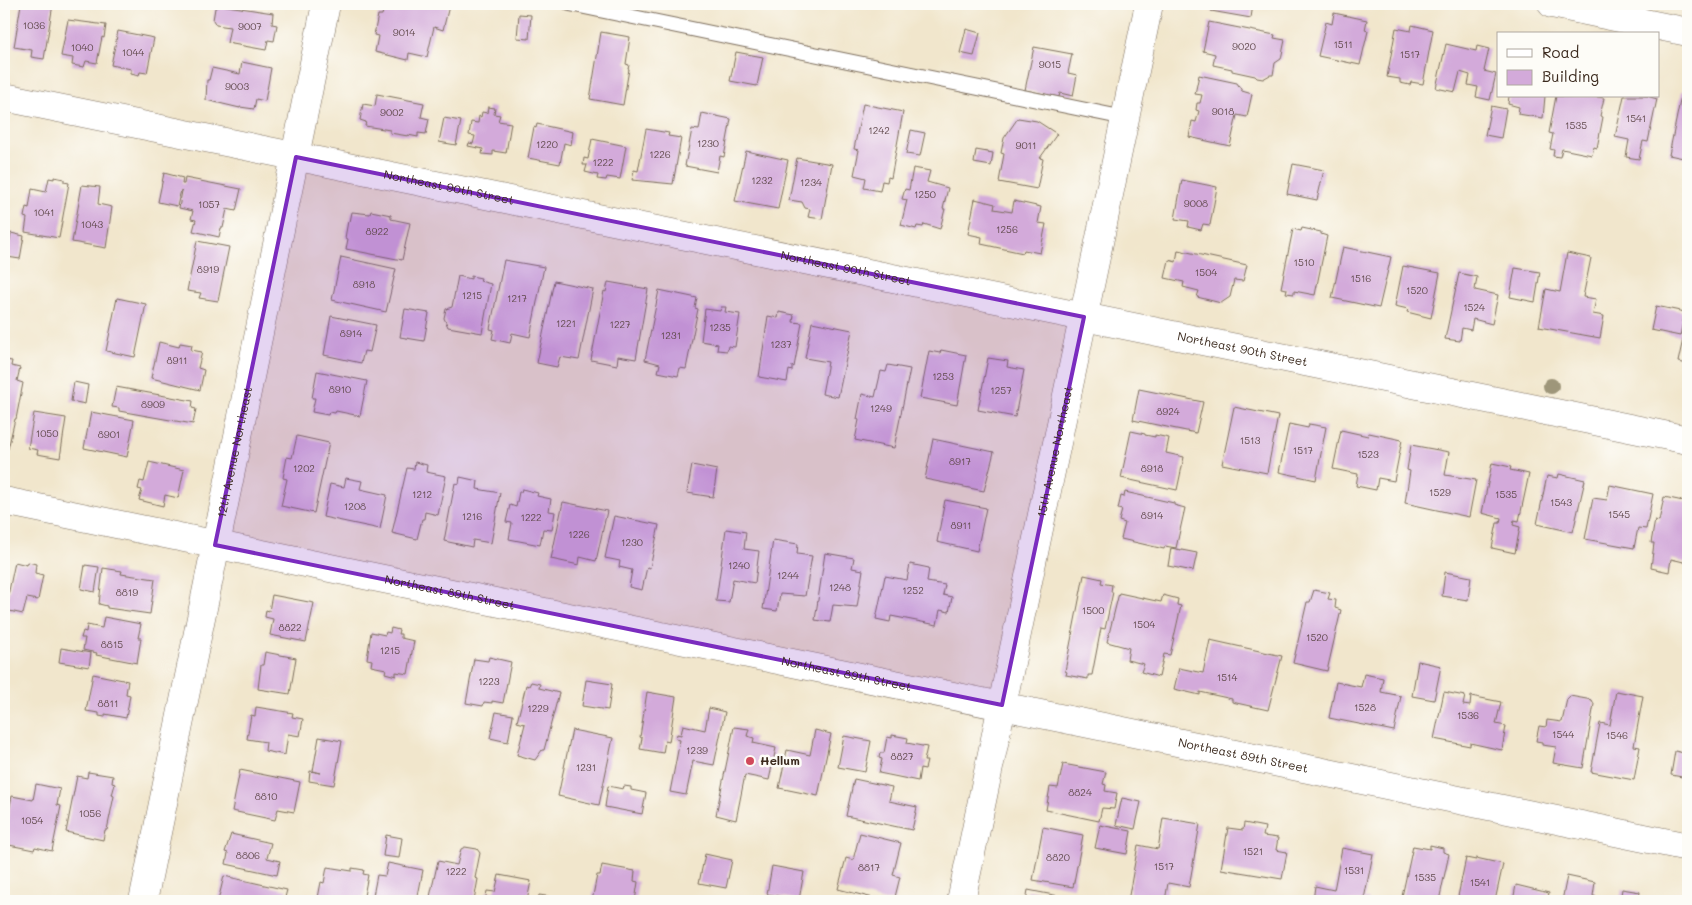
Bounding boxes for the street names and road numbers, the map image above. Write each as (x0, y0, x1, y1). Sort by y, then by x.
street label: Northeast 90th Street (382, 166, 516, 208)
street label: Northeast 90th Street (779, 246, 912, 289)
street label: Northeast 90th Street (1176, 327, 1309, 369)
street label: 15th Avenue Northeast (1033, 384, 1076, 519)
street label: 12th Avenue Northeast (213, 385, 255, 519)
street label: Northeast 89th Street (383, 570, 516, 613)
street label: Northeast 89th Street (780, 652, 913, 694)
street label: Northeast 89th Street (1177, 733, 1310, 776)

